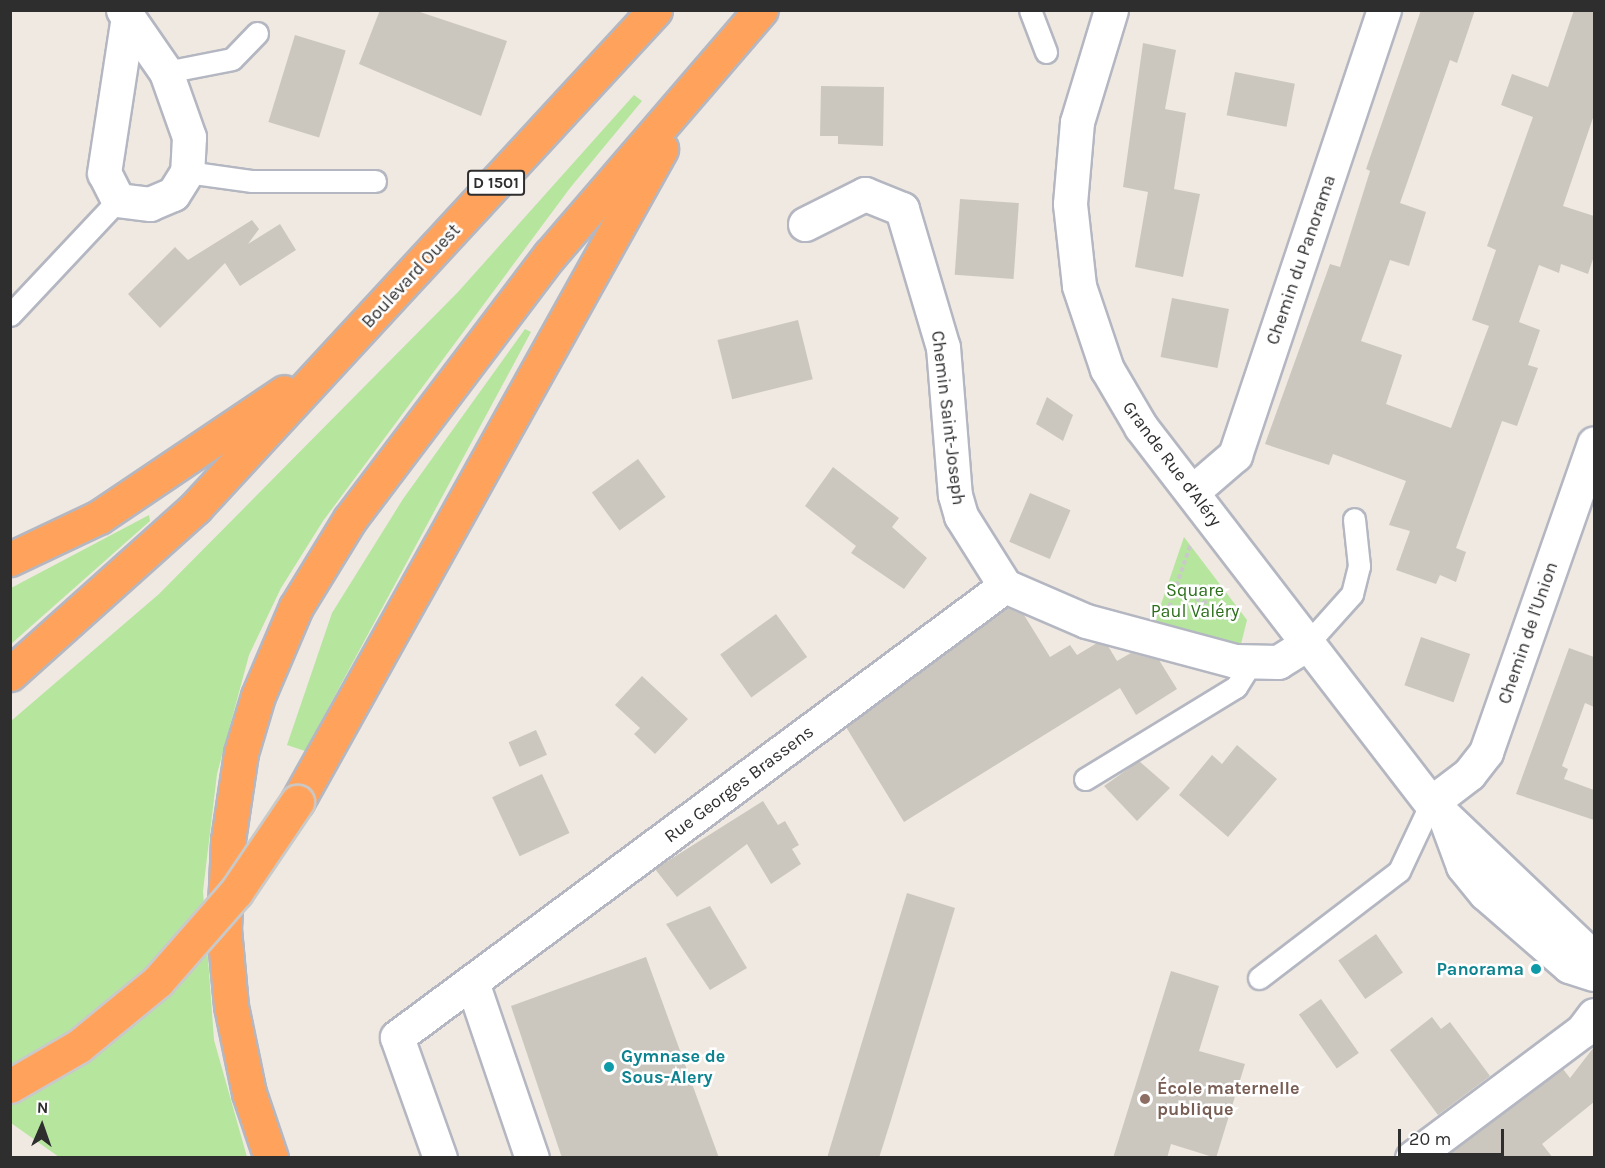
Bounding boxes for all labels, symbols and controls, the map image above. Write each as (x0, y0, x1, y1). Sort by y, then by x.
road number: D 1501 (466, 170, 526, 196)
street label: Chemin du Panorama (1262, 172, 1340, 348)
street label: Boulevard Ouest (357, 219, 465, 333)
street label: Chemin Saint-Joseph (927, 329, 969, 507)
street label: Grande Rue d'Aléry (1118, 397, 1226, 531)
street label: Chemin de l'Union (1494, 559, 1562, 707)
park label: Square Paul Valéry (1151, 580, 1239, 622)
street label: Rue Georges Brassens (660, 721, 818, 847)
place label: Panorama (1436, 958, 1524, 980)
marker: Panorama (1529, 962, 1543, 976)
place label: Gymnase de Sous-Alery (621, 1046, 725, 1088)
marker: Gymnase de Sous-Alery (602, 1060, 616, 1074)
place label: École maternelle publique (1157, 1078, 1299, 1120)
marker: École maternelle publique (1138, 1092, 1152, 1106)
north arrow (12, 1096, 72, 1156)
text: N (37, 1098, 49, 1117)
scale bar (1401, 1117, 1508, 1155)
text: 20 m (1409, 1128, 1451, 1150)

